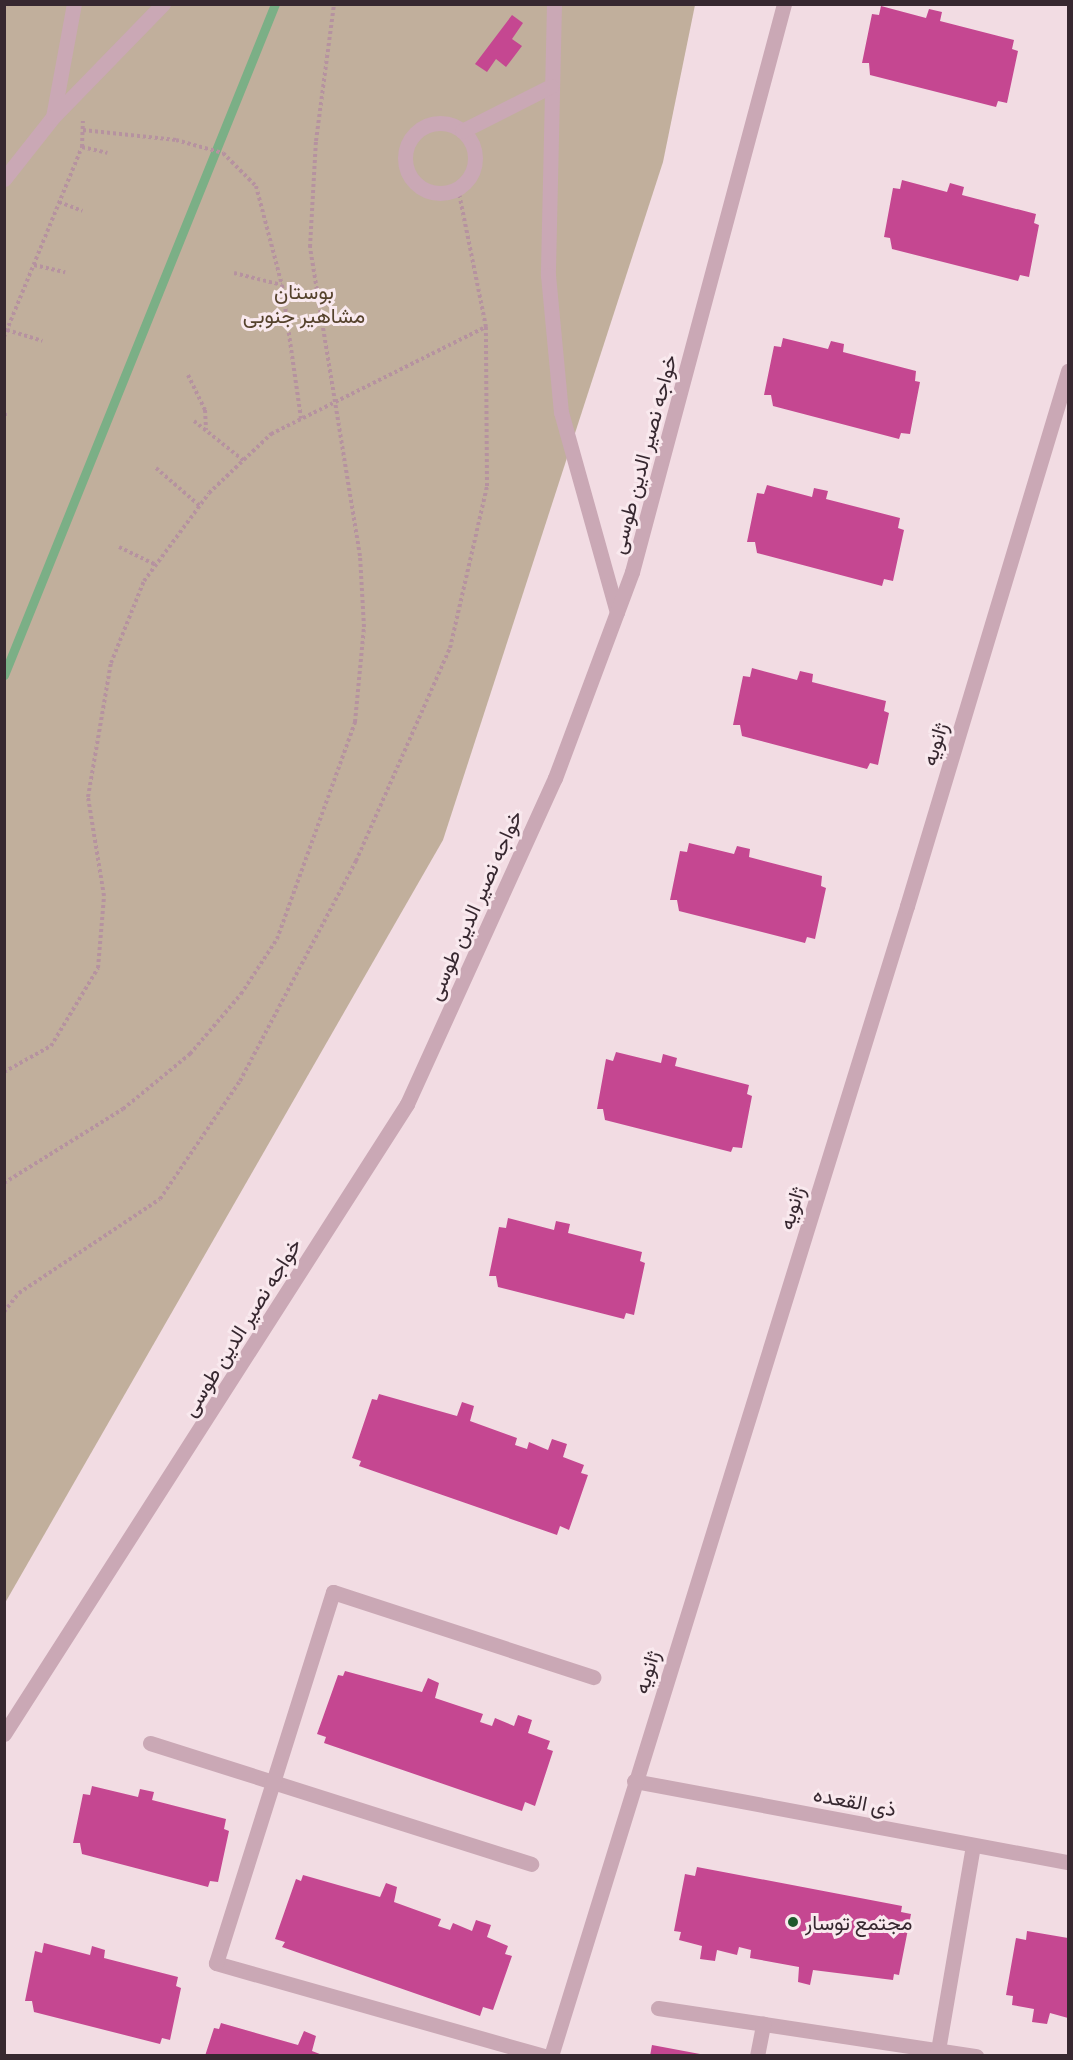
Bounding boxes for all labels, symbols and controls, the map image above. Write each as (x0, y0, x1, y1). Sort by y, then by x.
park label: بوستان مشاهیر جنوبی (243, 278, 365, 328)
street label: خواجه نصیر الدین طوسی (604, 352, 682, 556)
street label: ژانویه (916, 719, 952, 769)
street label: خواجه نصیر الدین طوسی (421, 806, 527, 1004)
street label: ژانویه (773, 1183, 809, 1233)
street label: خواجه نصیر الدین طوسی (176, 1233, 306, 1421)
street label: ژانویه (628, 1647, 664, 1697)
street label: ذی القعده (811, 1781, 899, 1821)
place label: مجتمع توسار (805, 1909, 912, 1935)
marker: مجتمع توسار (786, 1915, 800, 1929)

